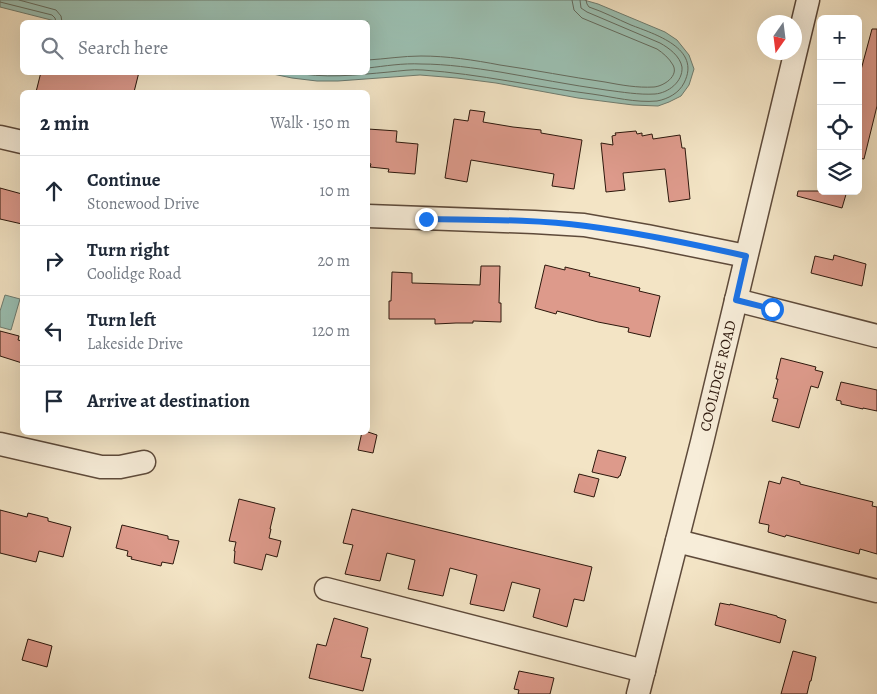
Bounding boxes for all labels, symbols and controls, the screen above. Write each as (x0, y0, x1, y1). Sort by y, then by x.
north arrow (757, 15, 802, 60)
map controls (817, 15, 862, 195)
button: + (817, 15, 862, 60)
search box (20, 20, 370, 75)
icon: search (38, 34, 66, 62)
text: Search here (78, 35, 168, 61)
button: − (817, 60, 862, 105)
button: locate (817, 105, 862, 150)
text: 2 min (40, 109, 89, 137)
text: Walk · 150 m (270, 112, 350, 134)
button: layers (817, 150, 862, 195)
text: Continue (87, 167, 161, 193)
icon: ahead (40, 177, 68, 205)
text: 10 m (320, 180, 350, 202)
text: Stonewood Drive (87, 193, 199, 215)
route end (415, 208, 438, 231)
text: Turn right (87, 237, 169, 263)
icon: right (40, 247, 68, 275)
text: 20 m (317, 250, 350, 272)
text: Coolidge Road (87, 263, 181, 285)
route start (761, 298, 784, 321)
text: Turn left (87, 307, 156, 333)
icon: left (40, 317, 68, 345)
street label: COOLIDGE ROAD (695, 318, 741, 433)
text: 120 m (312, 320, 350, 342)
text: Lakeside Drive (87, 333, 183, 355)
icon: arrive (40, 387, 68, 415)
text: Arrive at destination (87, 388, 250, 414)

